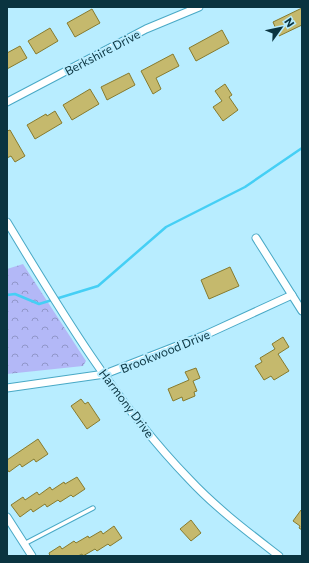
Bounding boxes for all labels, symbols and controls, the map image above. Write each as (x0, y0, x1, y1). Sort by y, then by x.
north arrow (261, 8, 301, 48)
text: N (282, 15, 298, 29)
street label: Berkshire Drive (62, 26, 142, 78)
street label: Brookwood Drive (118, 327, 212, 375)
street label: Harmony Drive (97, 366, 157, 440)

